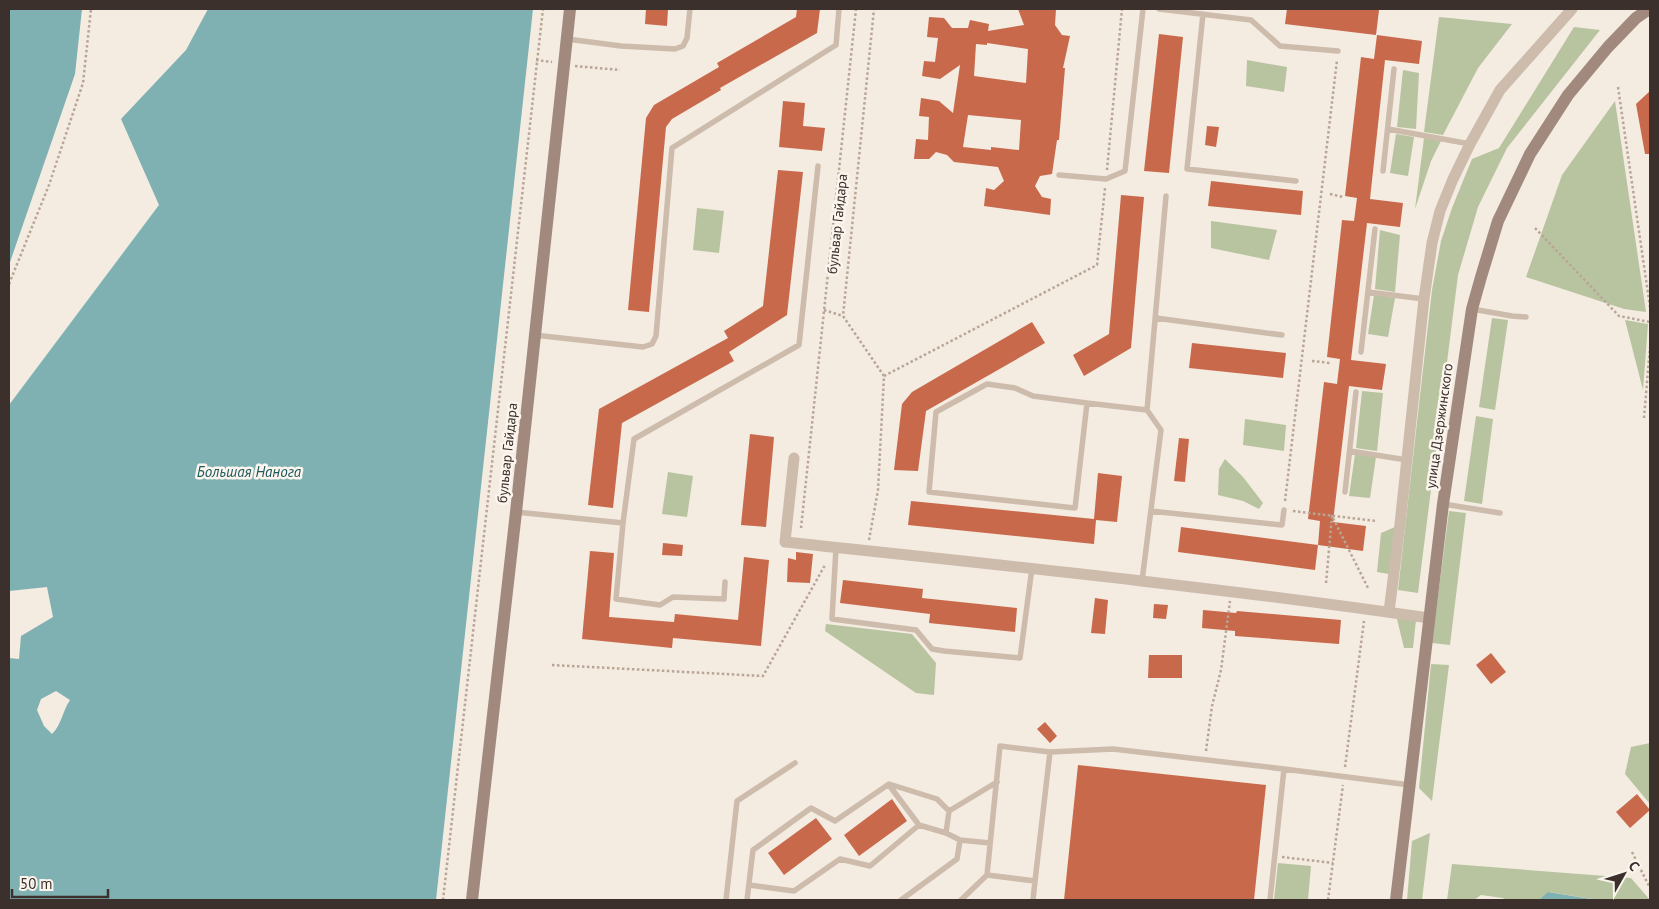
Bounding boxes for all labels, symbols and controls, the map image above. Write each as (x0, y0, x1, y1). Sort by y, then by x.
street label: бульвар Гайдара (823, 173, 851, 275)
street label: улица Дзержинского (1421, 362, 1457, 490)
street label: бульвар Гайдара (493, 402, 521, 504)
water label: Большая Нанога (197, 462, 302, 481)
north arrow (1599, 849, 1649, 899)
text: С (1625, 857, 1644, 875)
scale bar (12, 866, 109, 898)
text: 50 m (20, 874, 53, 893)

